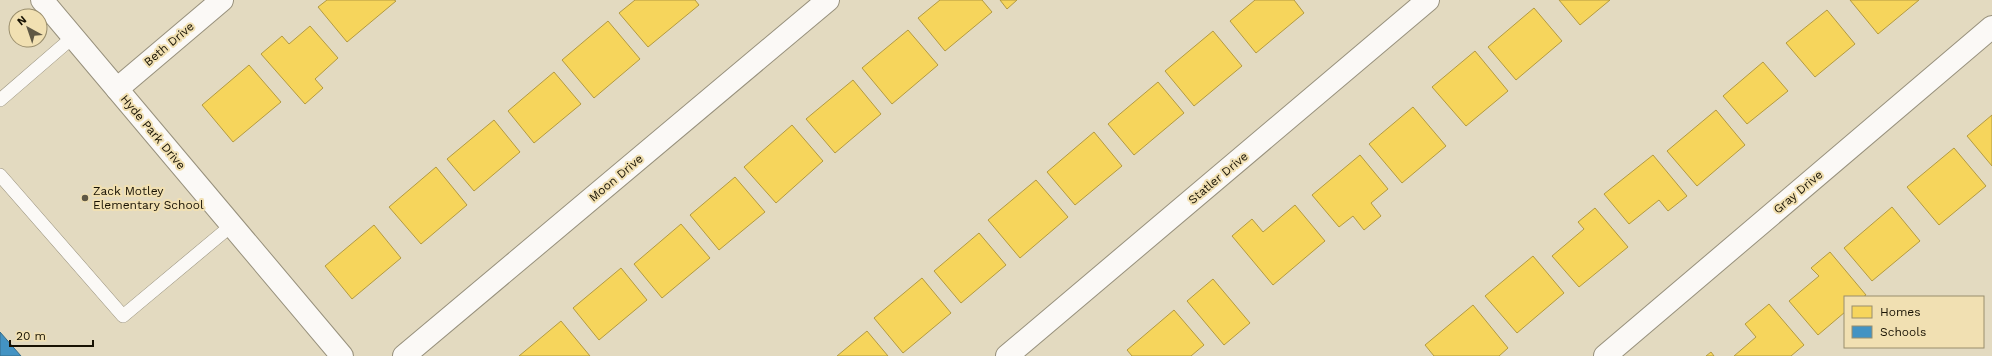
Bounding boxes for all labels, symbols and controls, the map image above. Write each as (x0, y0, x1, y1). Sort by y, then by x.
north arrow (8, 8, 48, 48)
text: N (15, 13, 29, 28)
street label: Beth Drive (141, 19, 197, 69)
street label: Hyde Park Drive (118, 92, 188, 172)
street label: Statler Drive (1185, 149, 1251, 207)
street label: Moon Drive (586, 151, 646, 205)
street label: Gray Drive (1771, 167, 1825, 217)
place label: Zack Motley Elementary School (93, 184, 204, 212)
marker: Zack Motley Elementary School (80, 193, 90, 203)
legend (1844, 296, 1984, 348)
text: Homes (1880, 305, 1921, 319)
scale bar (10, 322, 93, 348)
text: Schools (1880, 325, 1926, 339)
text: 20 m (16, 329, 46, 343)

